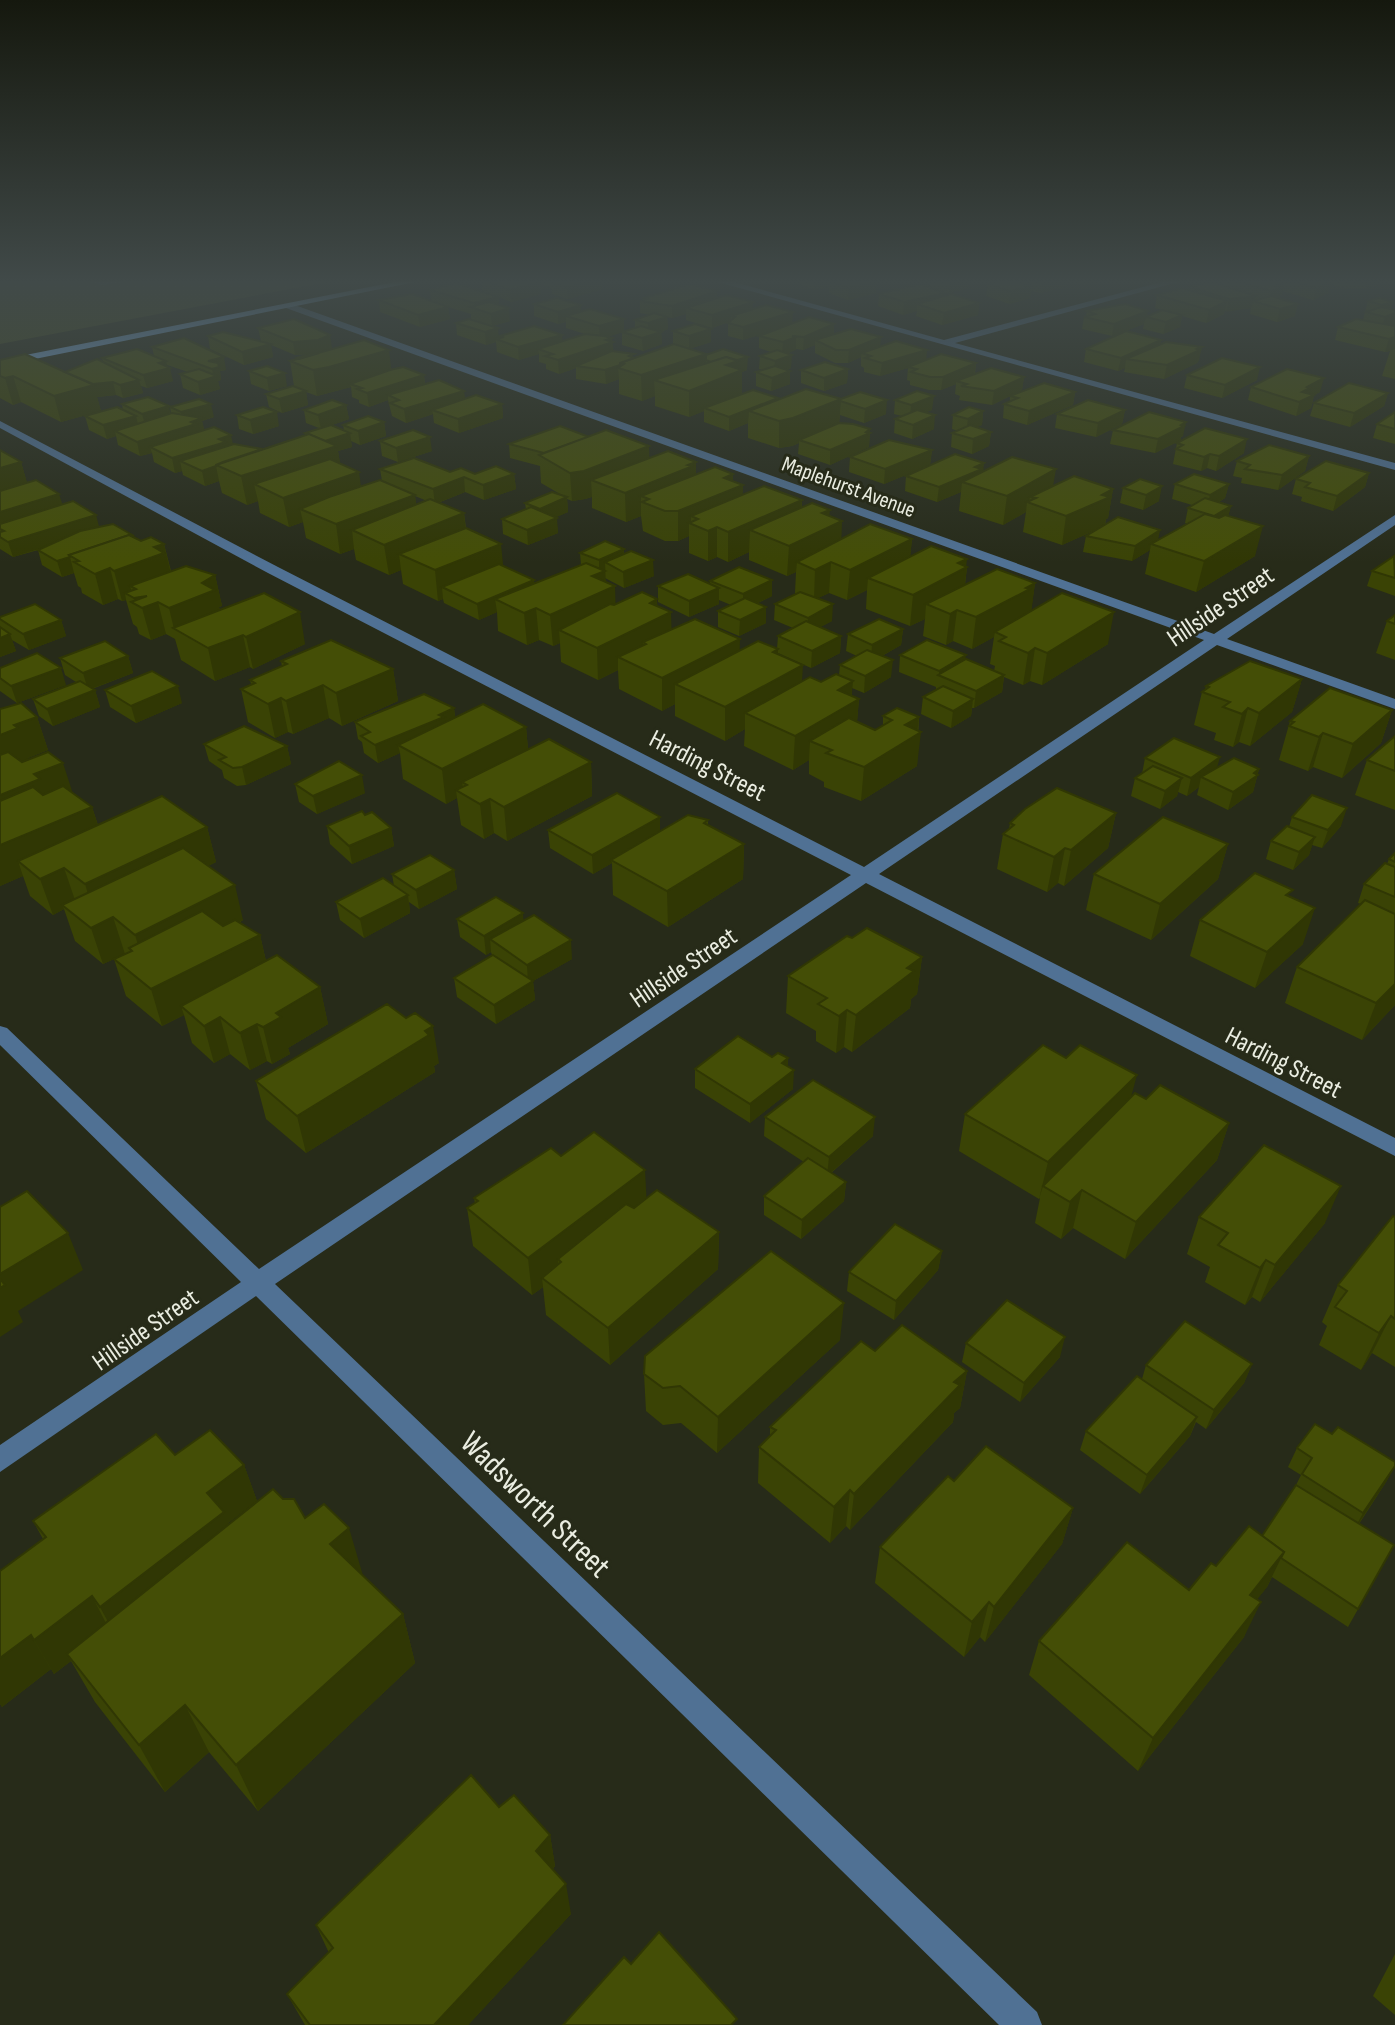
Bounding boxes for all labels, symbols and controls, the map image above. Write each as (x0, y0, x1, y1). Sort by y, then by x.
street label: Maplehurst Avenue (778, 451, 919, 524)
street label: Hillside Street (1162, 560, 1280, 654)
street label: Harding Street (644, 724, 771, 809)
street label: Hillside Street (625, 921, 743, 1015)
street label: Harding Street (1220, 1021, 1347, 1106)
street label: Hillside Street (87, 1282, 205, 1378)
street label: Wadsworth Street (452, 1424, 618, 1586)

